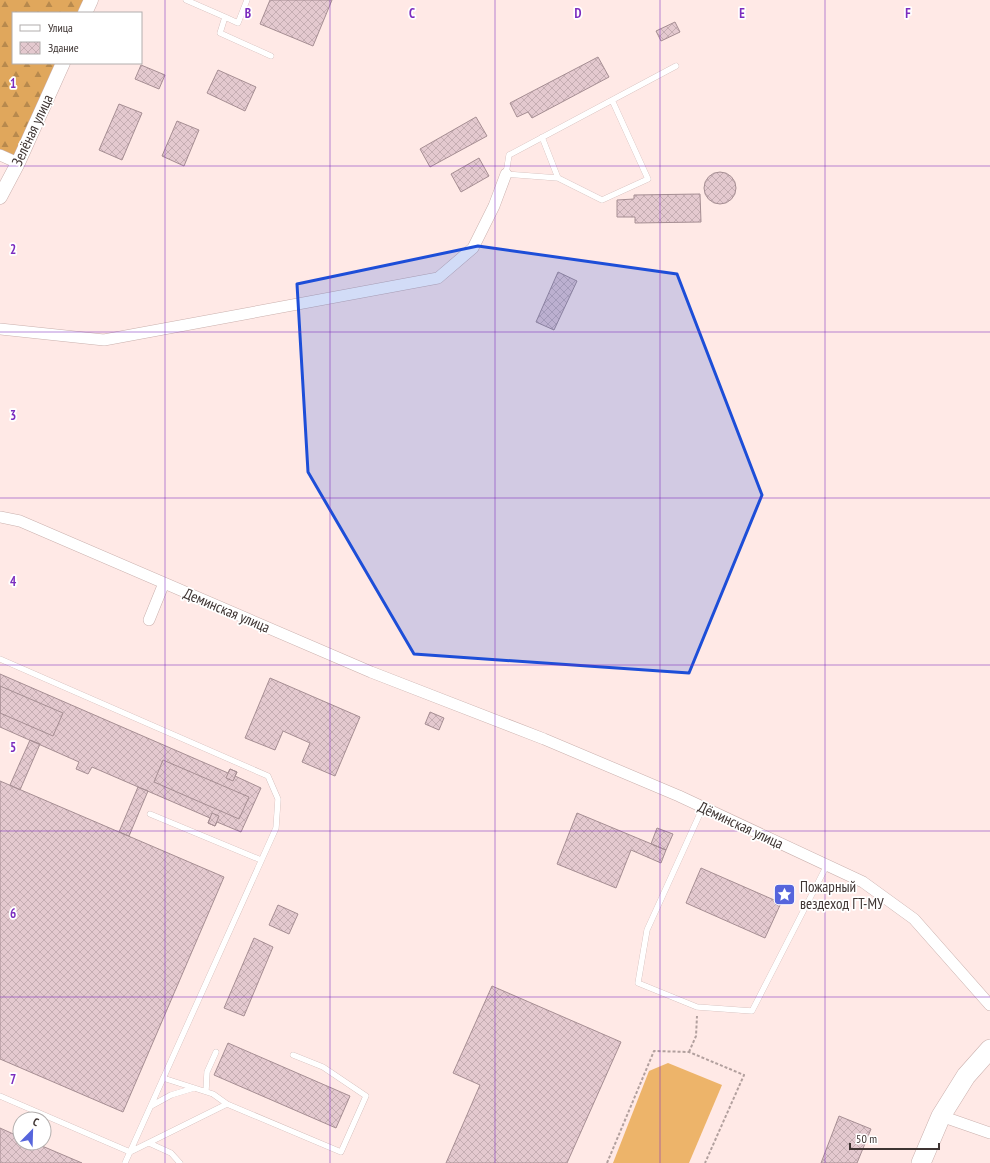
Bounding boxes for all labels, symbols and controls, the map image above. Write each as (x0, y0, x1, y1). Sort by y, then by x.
text: B (245, 5, 251, 22)
text: C (409, 5, 415, 22)
text: D (575, 5, 582, 22)
text: E (739, 5, 745, 22)
text: F (905, 5, 911, 22)
legend (12, 12, 142, 64)
text: Улица (48, 20, 73, 35)
text: Здание (48, 40, 79, 55)
text: 1 (10, 75, 16, 92)
street label: Зелёная улица (7, 91, 57, 169)
text: 2 (10, 241, 16, 258)
text: 3 (10, 407, 16, 424)
text: 4 (10, 573, 17, 590)
street label: Деминская улица (181, 583, 273, 637)
text: 5 (10, 739, 16, 756)
street label: Дёминская улица (695, 797, 787, 853)
place label: Пожарный вездеход ГТ-МУ (800, 877, 884, 913)
place icon: Пожарный вездеход ГТ-МУ (772, 882, 798, 908)
text: 6 (10, 905, 16, 922)
text: 7 (10, 1071, 16, 1088)
north arrow (12, 1111, 52, 1151)
text: С (31, 1114, 41, 1129)
scale bar (850, 1125, 939, 1151)
text: 50 m (856, 1131, 877, 1146)

